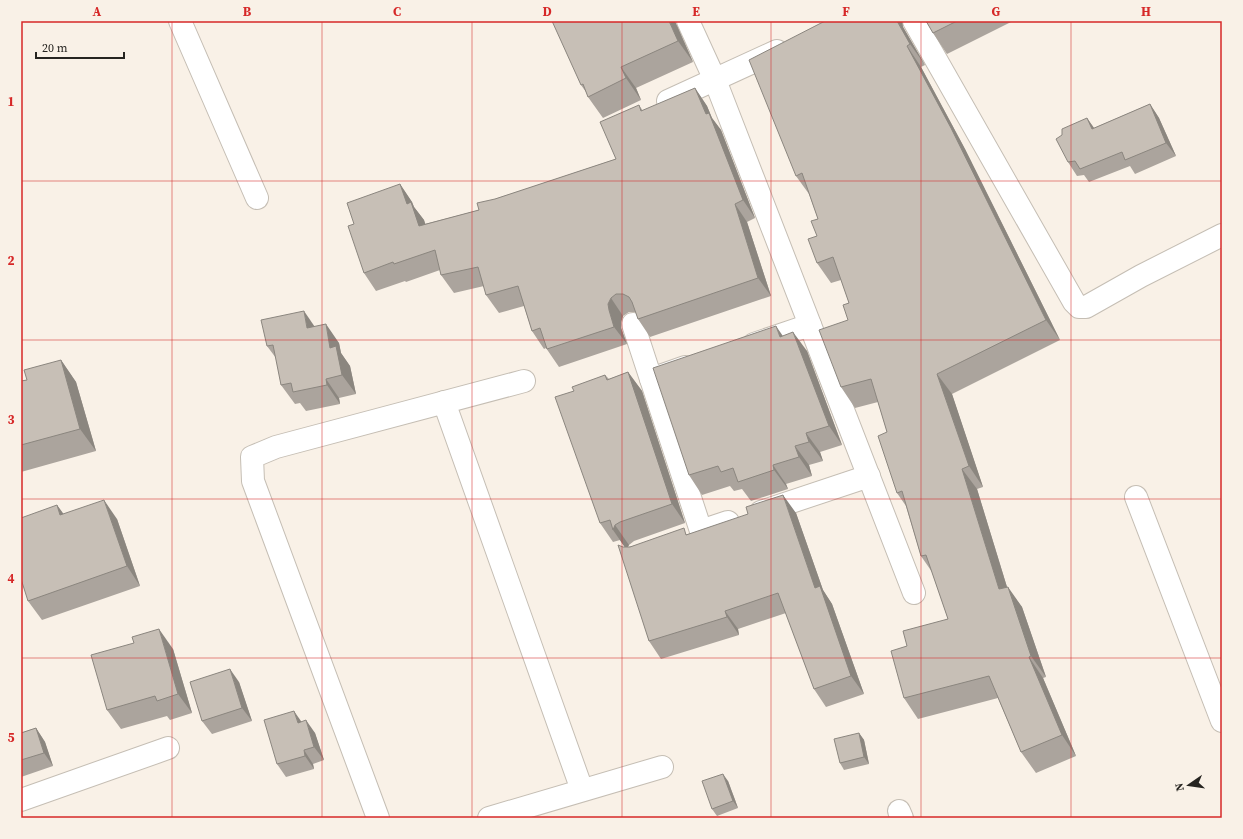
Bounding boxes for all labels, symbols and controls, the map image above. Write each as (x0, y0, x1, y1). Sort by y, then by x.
text: A (93, 3, 102, 20)
text: B (243, 3, 252, 20)
text: C (393, 3, 401, 20)
text: D (542, 3, 552, 20)
text: E (692, 3, 700, 20)
text: F (842, 3, 850, 20)
text: G (992, 3, 1001, 20)
text: H (1141, 3, 1151, 20)
scale bar (36, 34, 124, 60)
text: 20 m (42, 40, 68, 56)
text: 1 (7, 93, 15, 110)
text: 2 (7, 252, 15, 269)
text: 3 (7, 411, 15, 428)
text: 4 (7, 570, 15, 587)
text: 5 (7, 729, 15, 746)
north arrow (1169, 765, 1209, 805)
text: N (1172, 782, 1188, 793)

